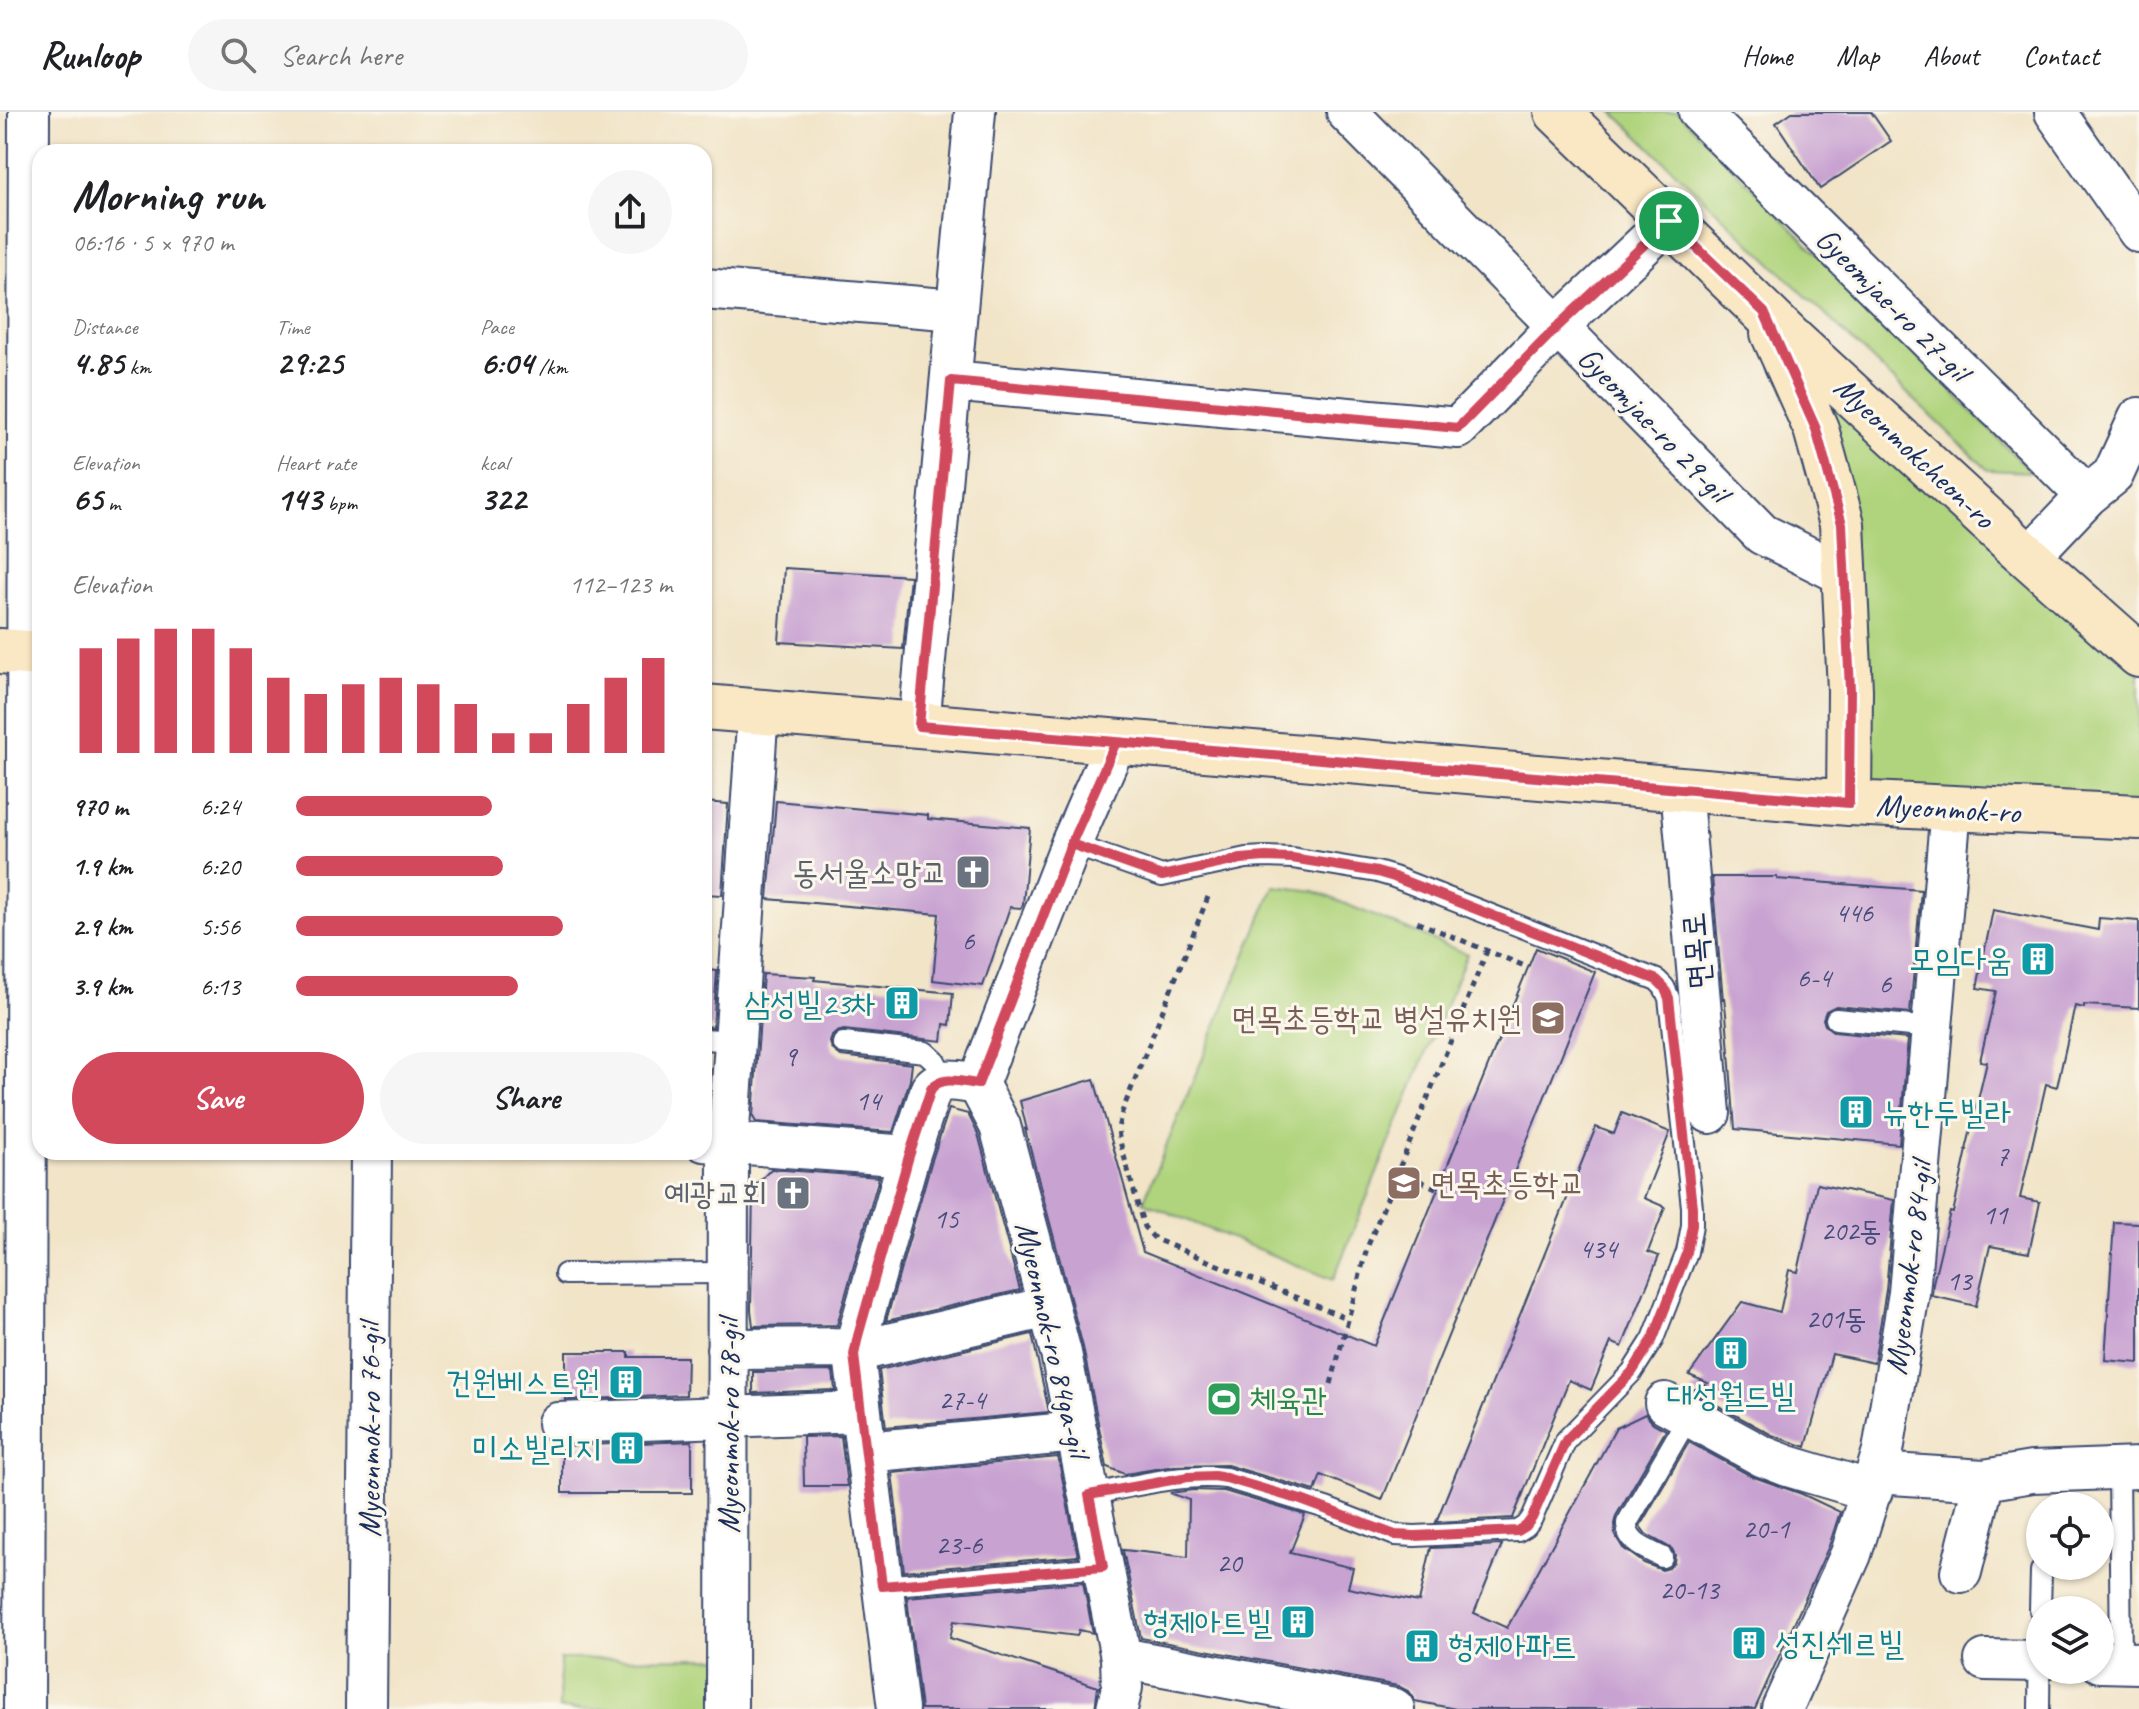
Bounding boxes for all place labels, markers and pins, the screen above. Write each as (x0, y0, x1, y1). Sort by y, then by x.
pin (1635, 187, 1703, 255)
place label: 동서울소망교 (793, 852, 947, 893)
church icon: 동서울소망교 (954, 853, 992, 891)
place label: 모임다움 (1909, 939, 2012, 980)
building icon: 모임다움 (2019, 940, 2057, 978)
place label: 삼성빌23차 (744, 983, 876, 1024)
building icon: 삼성빌23차 (883, 984, 921, 1022)
place label: 면목초등학교 병설유치원 (1231, 998, 1522, 1039)
school or university icon: 면목초등학교 병설유치원 (1529, 999, 1567, 1037)
place label: 뉴한두빌라 (1882, 1092, 2011, 1133)
building icon: 뉴한두빌라 (1837, 1093, 1875, 1131)
place label: 면목초등학교 (1430, 1163, 1585, 1204)
school or university icon: 면목초등학교 (1385, 1164, 1423, 1202)
place label: 예광교회 (664, 1173, 767, 1214)
church icon: 예광교회 (774, 1174, 812, 1212)
building icon: 대성월드빌 (1712, 1334, 1750, 1372)
place label: 건원베스트원 (446, 1362, 600, 1403)
building icon: 건원베스트원 (607, 1363, 645, 1401)
place label: 대성월드빌 (1667, 1375, 1796, 1416)
place label: 체육관 (1250, 1379, 1327, 1420)
sports icon: 체육관 (1205, 1380, 1243, 1418)
place label: 미소빌리지 (472, 1428, 601, 1469)
building icon: 미소빌리지 (608, 1429, 646, 1467)
place label: 형제아트빌 (1143, 1602, 1272, 1643)
building icon: 형제아트빌 (1279, 1603, 1317, 1641)
place label: 성진쉐르빌 (1775, 1623, 1904, 1664)
building icon: 성진쉐르빌 (1730, 1624, 1768, 1662)
place label: 형제아파트 (1448, 1626, 1577, 1667)
building icon: 형제아파트 (1403, 1627, 1441, 1665)

